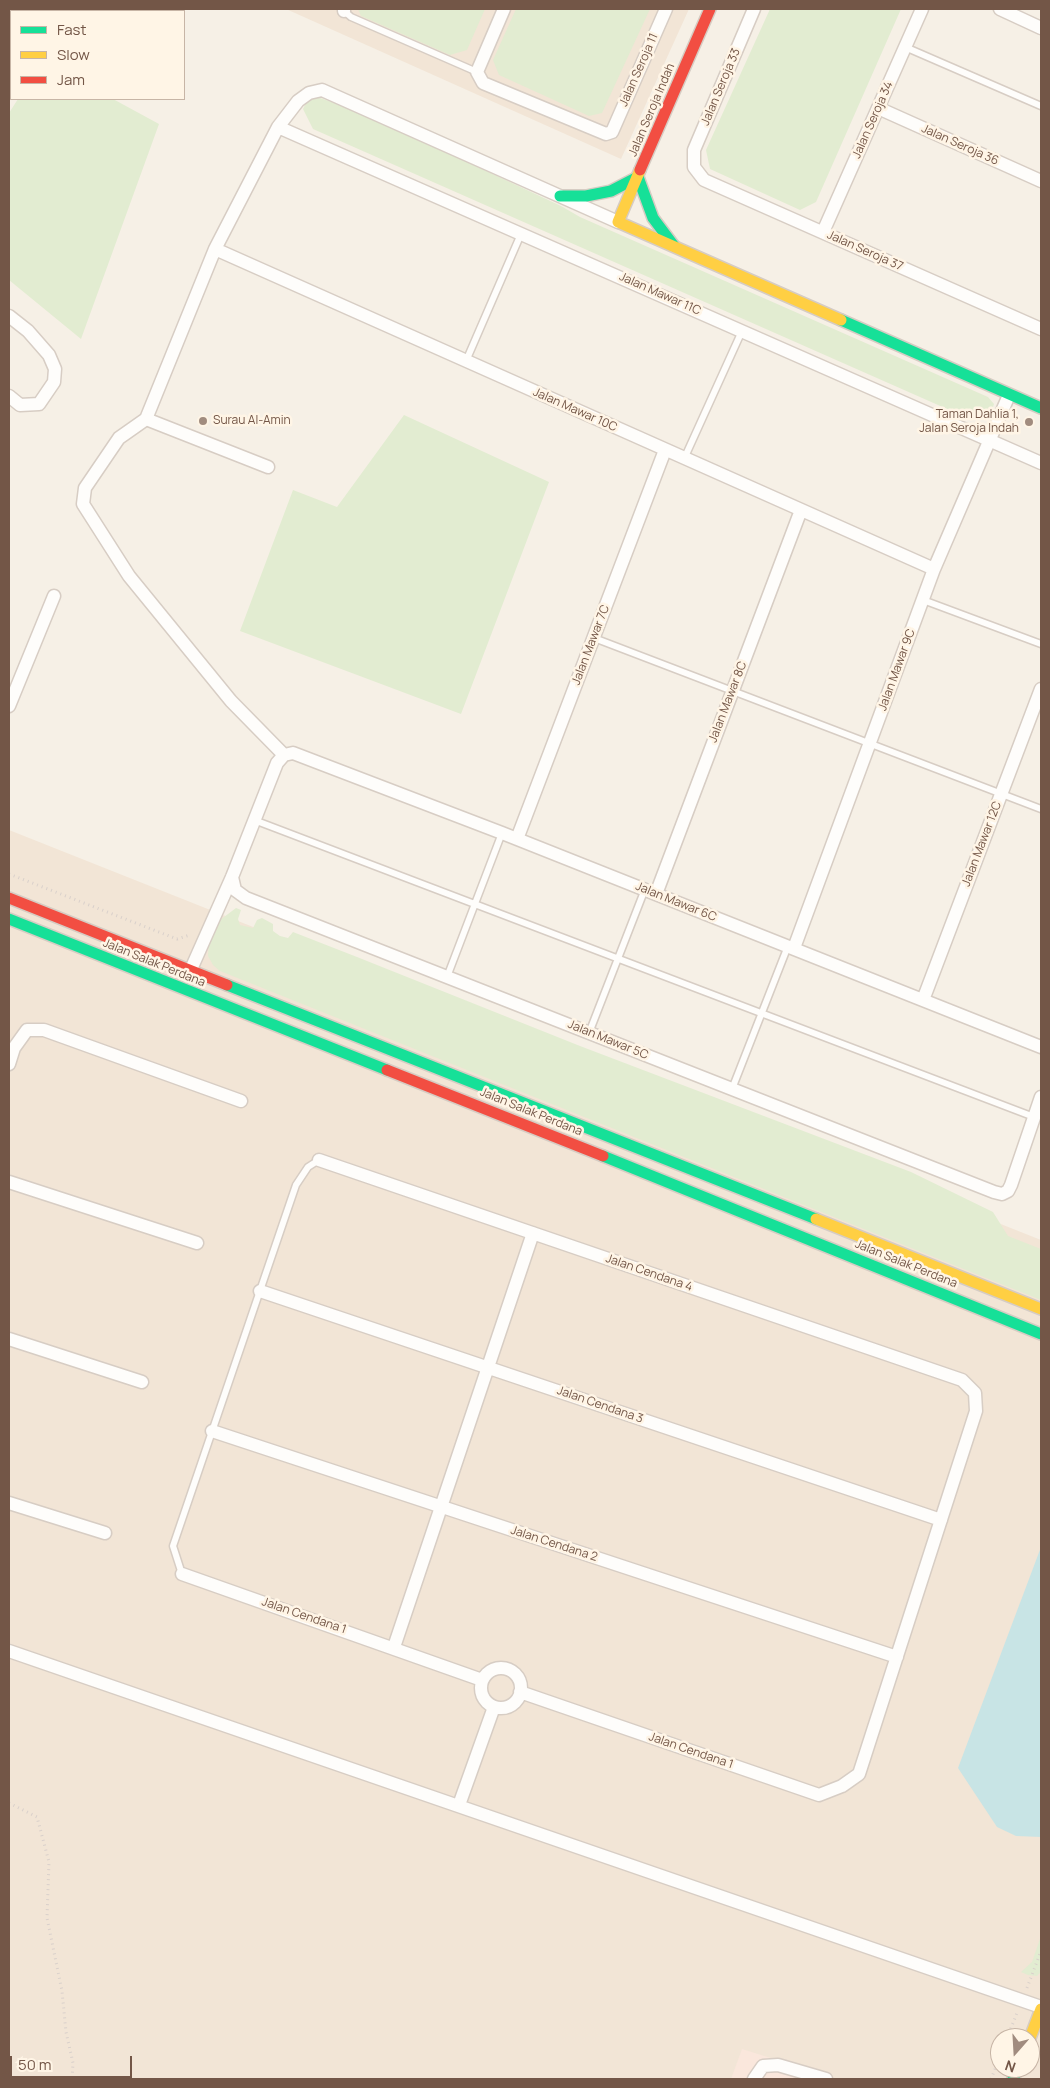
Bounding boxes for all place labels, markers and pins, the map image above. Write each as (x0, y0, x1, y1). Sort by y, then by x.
place label: Taman Dahlia 1, Jalan Seroja Indah (919, 408, 1019, 436)
place label: Surau Al-Amin (213, 414, 291, 428)
marker: Surau Al-Amin (197, 415, 209, 427)
marker: Taman Dahlia 1, Jalan Seroja Indah (1023, 416, 1035, 428)

